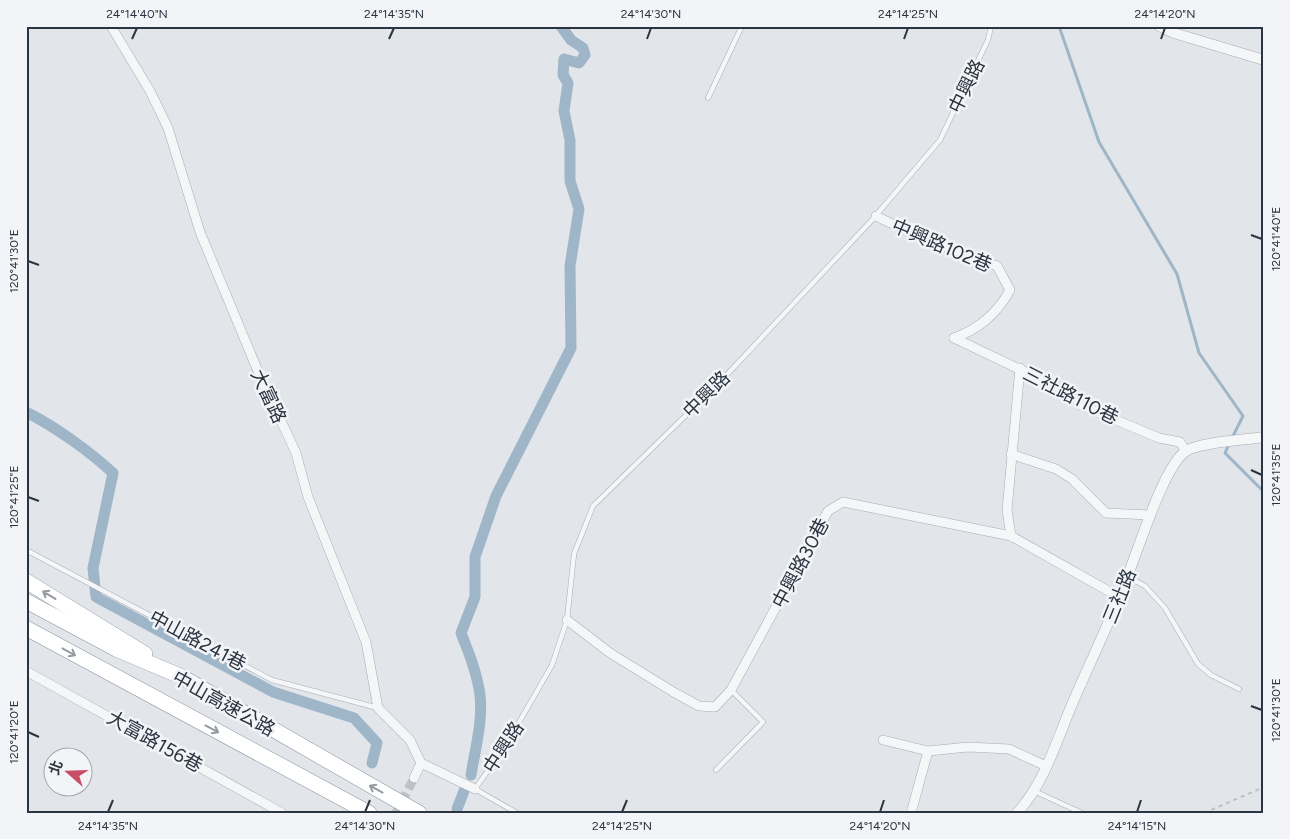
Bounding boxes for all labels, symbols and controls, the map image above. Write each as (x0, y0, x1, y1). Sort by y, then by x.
text: 24°14'40"N (106, 7, 168, 21)
text: 24°14'35"N (364, 7, 424, 21)
text: 24°14'30"N (621, 7, 681, 21)
text: 24°14'25"N (878, 7, 938, 21)
text: 24°14'20"N (1135, 7, 1195, 21)
street label: 中興路 (944, 56, 989, 117)
text: 120°41'40"E (1269, 207, 1283, 271)
street label: 中興路102巷 (888, 214, 995, 277)
text: 120°41'30"E (7, 229, 21, 293)
street label: 三社路110巷 (1019, 362, 1122, 429)
street label: 大富路 (246, 366, 291, 427)
street label: 中興路 (678, 366, 735, 423)
text: 120°41'35"E (1269, 444, 1283, 506)
text: 120°41'25"E (7, 465, 21, 529)
street label: 中興路30巷 (767, 514, 834, 612)
street label: 三社路 (1098, 565, 1141, 627)
one-way arrow (43, 590, 57, 600)
street label: 中山路241巷 (145, 605, 250, 676)
one-way arrow (61, 647, 76, 657)
street label: 中山高速公路 (168, 666, 279, 741)
text: 120°41'30"E (1269, 678, 1283, 742)
text: 120°41'20"E (7, 700, 21, 764)
street label: 大富路156巷 (103, 706, 206, 777)
street label: 中興路 (478, 717, 529, 777)
one-way arrow (204, 724, 219, 734)
north arrow (42, 746, 92, 796)
text: 北 (46, 758, 67, 777)
one-way arrow (369, 784, 384, 794)
text: 24°14'35"N (78, 819, 138, 833)
text: 24°14'30"N (335, 819, 395, 833)
text: 24°14'25"N (592, 819, 652, 833)
text: 24°14'20"N (850, 819, 910, 833)
text: 24°14'15"N (1108, 819, 1166, 833)

